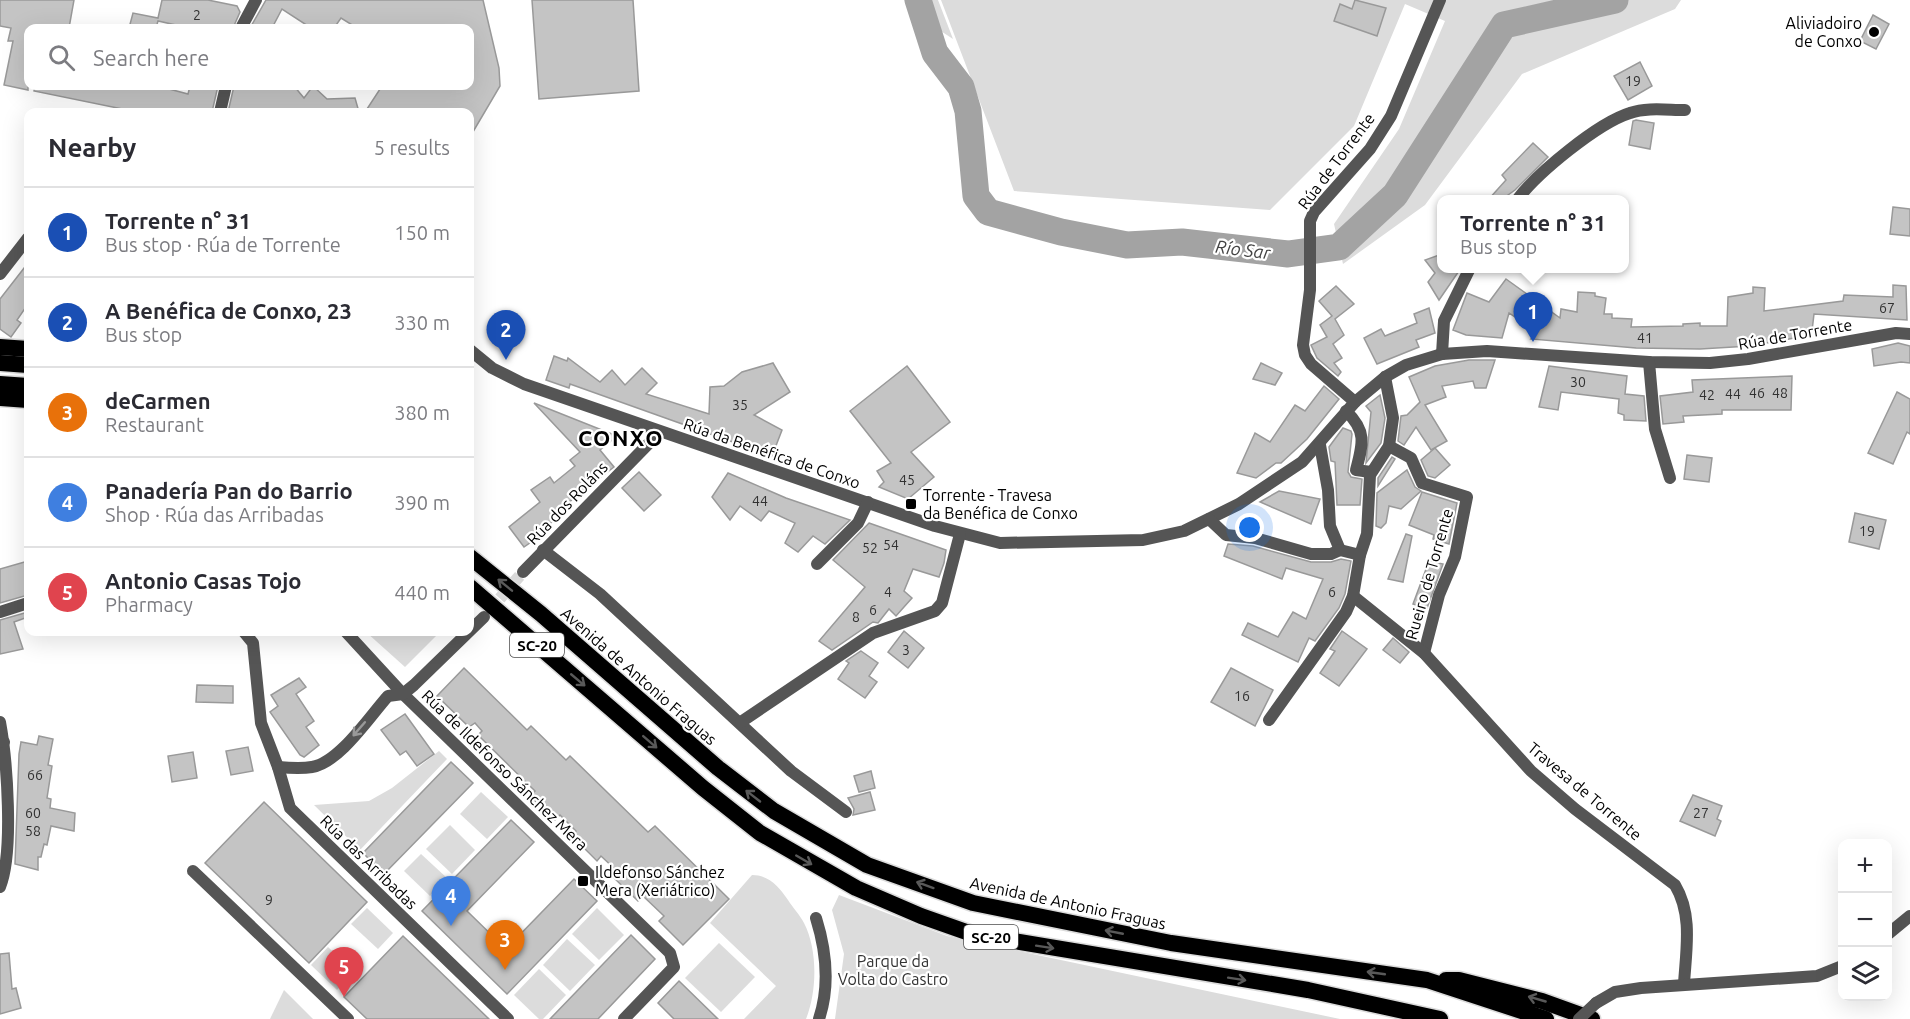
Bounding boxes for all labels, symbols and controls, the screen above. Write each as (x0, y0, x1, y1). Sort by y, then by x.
house number: 2 (193, 7, 201, 23)
place label: Aliviadoiro de Conxo (1786, 14, 1862, 50)
search box (24, 24, 474, 90)
marker: Aliviadoiro de Conxo (1867, 25, 1881, 39)
icon: search (45, 41, 78, 74)
text: Search here (93, 45, 209, 70)
house number: 19 (1625, 73, 1641, 89)
street label: Rúa de Torrente (1294, 109, 1378, 213)
text: Nearby (48, 133, 136, 162)
text: 5 results (374, 136, 450, 159)
popup (1437, 195, 1629, 273)
text: Torrente n° 31 (105, 208, 251, 233)
text: Torrente n° 31 (1460, 210, 1606, 235)
text: 1 (62, 221, 73, 244)
text: 150 m (394, 221, 450, 244)
text: Bus stop · Rúa de Torrente (105, 233, 341, 256)
text: Bus stop (1460, 235, 1537, 258)
water label: Río Sar (1214, 236, 1273, 262)
pin: 1 (1514, 292, 1552, 342)
text: A Benéfica de Conxo, 23 (105, 298, 352, 323)
house number: 67 (1879, 300, 1895, 316)
pin: 2 (486, 310, 526, 360)
text: 2 (62, 311, 73, 334)
text: 330 m (394, 311, 450, 334)
street label: Rúa de Torrente (1737, 315, 1853, 353)
text: Bus stop (105, 323, 182, 346)
house number: 41 (1637, 330, 1653, 346)
house number: 30 (1570, 374, 1586, 390)
house number: 46 (1749, 385, 1765, 401)
house number: 48 (1772, 385, 1788, 401)
house number: 44 (1725, 386, 1741, 402)
house number: 42 (1699, 387, 1715, 403)
text: deCarmen (105, 388, 211, 413)
house number: 35 (732, 397, 748, 413)
text: 3 (62, 401, 73, 424)
text: 380 m (394, 401, 450, 424)
text: Restaurant (105, 413, 204, 436)
street label: Rúa da Benéfica de Conxo (681, 414, 863, 492)
district label: CONXO (578, 425, 664, 450)
street label: Rúa dos Roláns (523, 458, 611, 548)
house number: 45 (899, 472, 915, 488)
text: Panadería Pan do Barrio (105, 478, 353, 503)
place label: Torrente - Travesa da Benéfica de Conxo (923, 486, 1078, 522)
text: 4 (62, 491, 73, 514)
text: 390 m (394, 491, 450, 514)
house number: 44 (752, 493, 768, 509)
marker: Torrente - Travesa da Benéfica de Conxo (904, 497, 918, 511)
text: Shop · Rúa das Arribadas (105, 503, 324, 526)
street label: Rueiro de Torrente (1402, 506, 1456, 642)
your location (1235, 513, 1264, 542)
house number: 19 (1859, 523, 1875, 539)
house number: 54 (883, 537, 899, 553)
house number: 52 (862, 540, 878, 556)
text: Antonio Casas Tojo (105, 568, 302, 593)
one-way arrow (497, 579, 513, 592)
text: 5 (62, 581, 73, 604)
text: 440 m (394, 581, 450, 604)
house number: 4 (884, 584, 892, 600)
house number: 6 (1328, 584, 1336, 600)
text: Pharmacy (105, 593, 193, 616)
house number: 6 (869, 602, 877, 618)
street label: Avenida de Antonio Fraguas (558, 604, 720, 748)
house number: 8 (852, 609, 860, 625)
road number: SC-20 (510, 633, 564, 657)
house number: 3 (902, 642, 910, 658)
one-way arrow (570, 673, 586, 686)
street label: Rúa de Ildefonso Sánchez Mera (419, 686, 591, 854)
house number: 16 (1234, 688, 1250, 704)
one-way arrow (352, 721, 366, 736)
one-way arrow (642, 735, 657, 749)
street label: Travesa de Torrente (1525, 738, 1645, 844)
house number: 66 (27, 767, 43, 783)
one-way arrow (745, 789, 761, 802)
house number: 60 (25, 805, 41, 821)
house number: 27 (1693, 805, 1709, 821)
street label: Rúa das Arribadas (317, 811, 421, 913)
house number: 58 (25, 823, 41, 839)
map controls (1838, 839, 1892, 1001)
button: + (1838, 839, 1892, 893)
one-way arrow (795, 854, 812, 866)
place label: Ildefonso Sánchez Mera (Xeriátrico) (595, 863, 725, 900)
street label: Avenida de Antonio Fraguas (968, 873, 1168, 933)
marker: Ildefonso Sánchez Mera (Xeriátrico) (576, 874, 590, 888)
pin: 4 (432, 876, 470, 926)
one-way arrow (916, 879, 935, 890)
house number: 9 (265, 892, 273, 908)
button: − (1838, 893, 1892, 947)
pin: 3 (486, 920, 524, 970)
road number: SC-20 (964, 925, 1018, 949)
one-way arrow (1105, 926, 1124, 937)
one-way arrow (1035, 941, 1054, 952)
button: layers (1838, 947, 1892, 1001)
pin: 5 (324, 948, 364, 997)
park label: Parque da Volta do Castro (838, 952, 948, 988)
one-way arrow (1366, 967, 1386, 978)
one-way arrow (1227, 973, 1247, 984)
one-way arrow (1528, 993, 1547, 1005)

